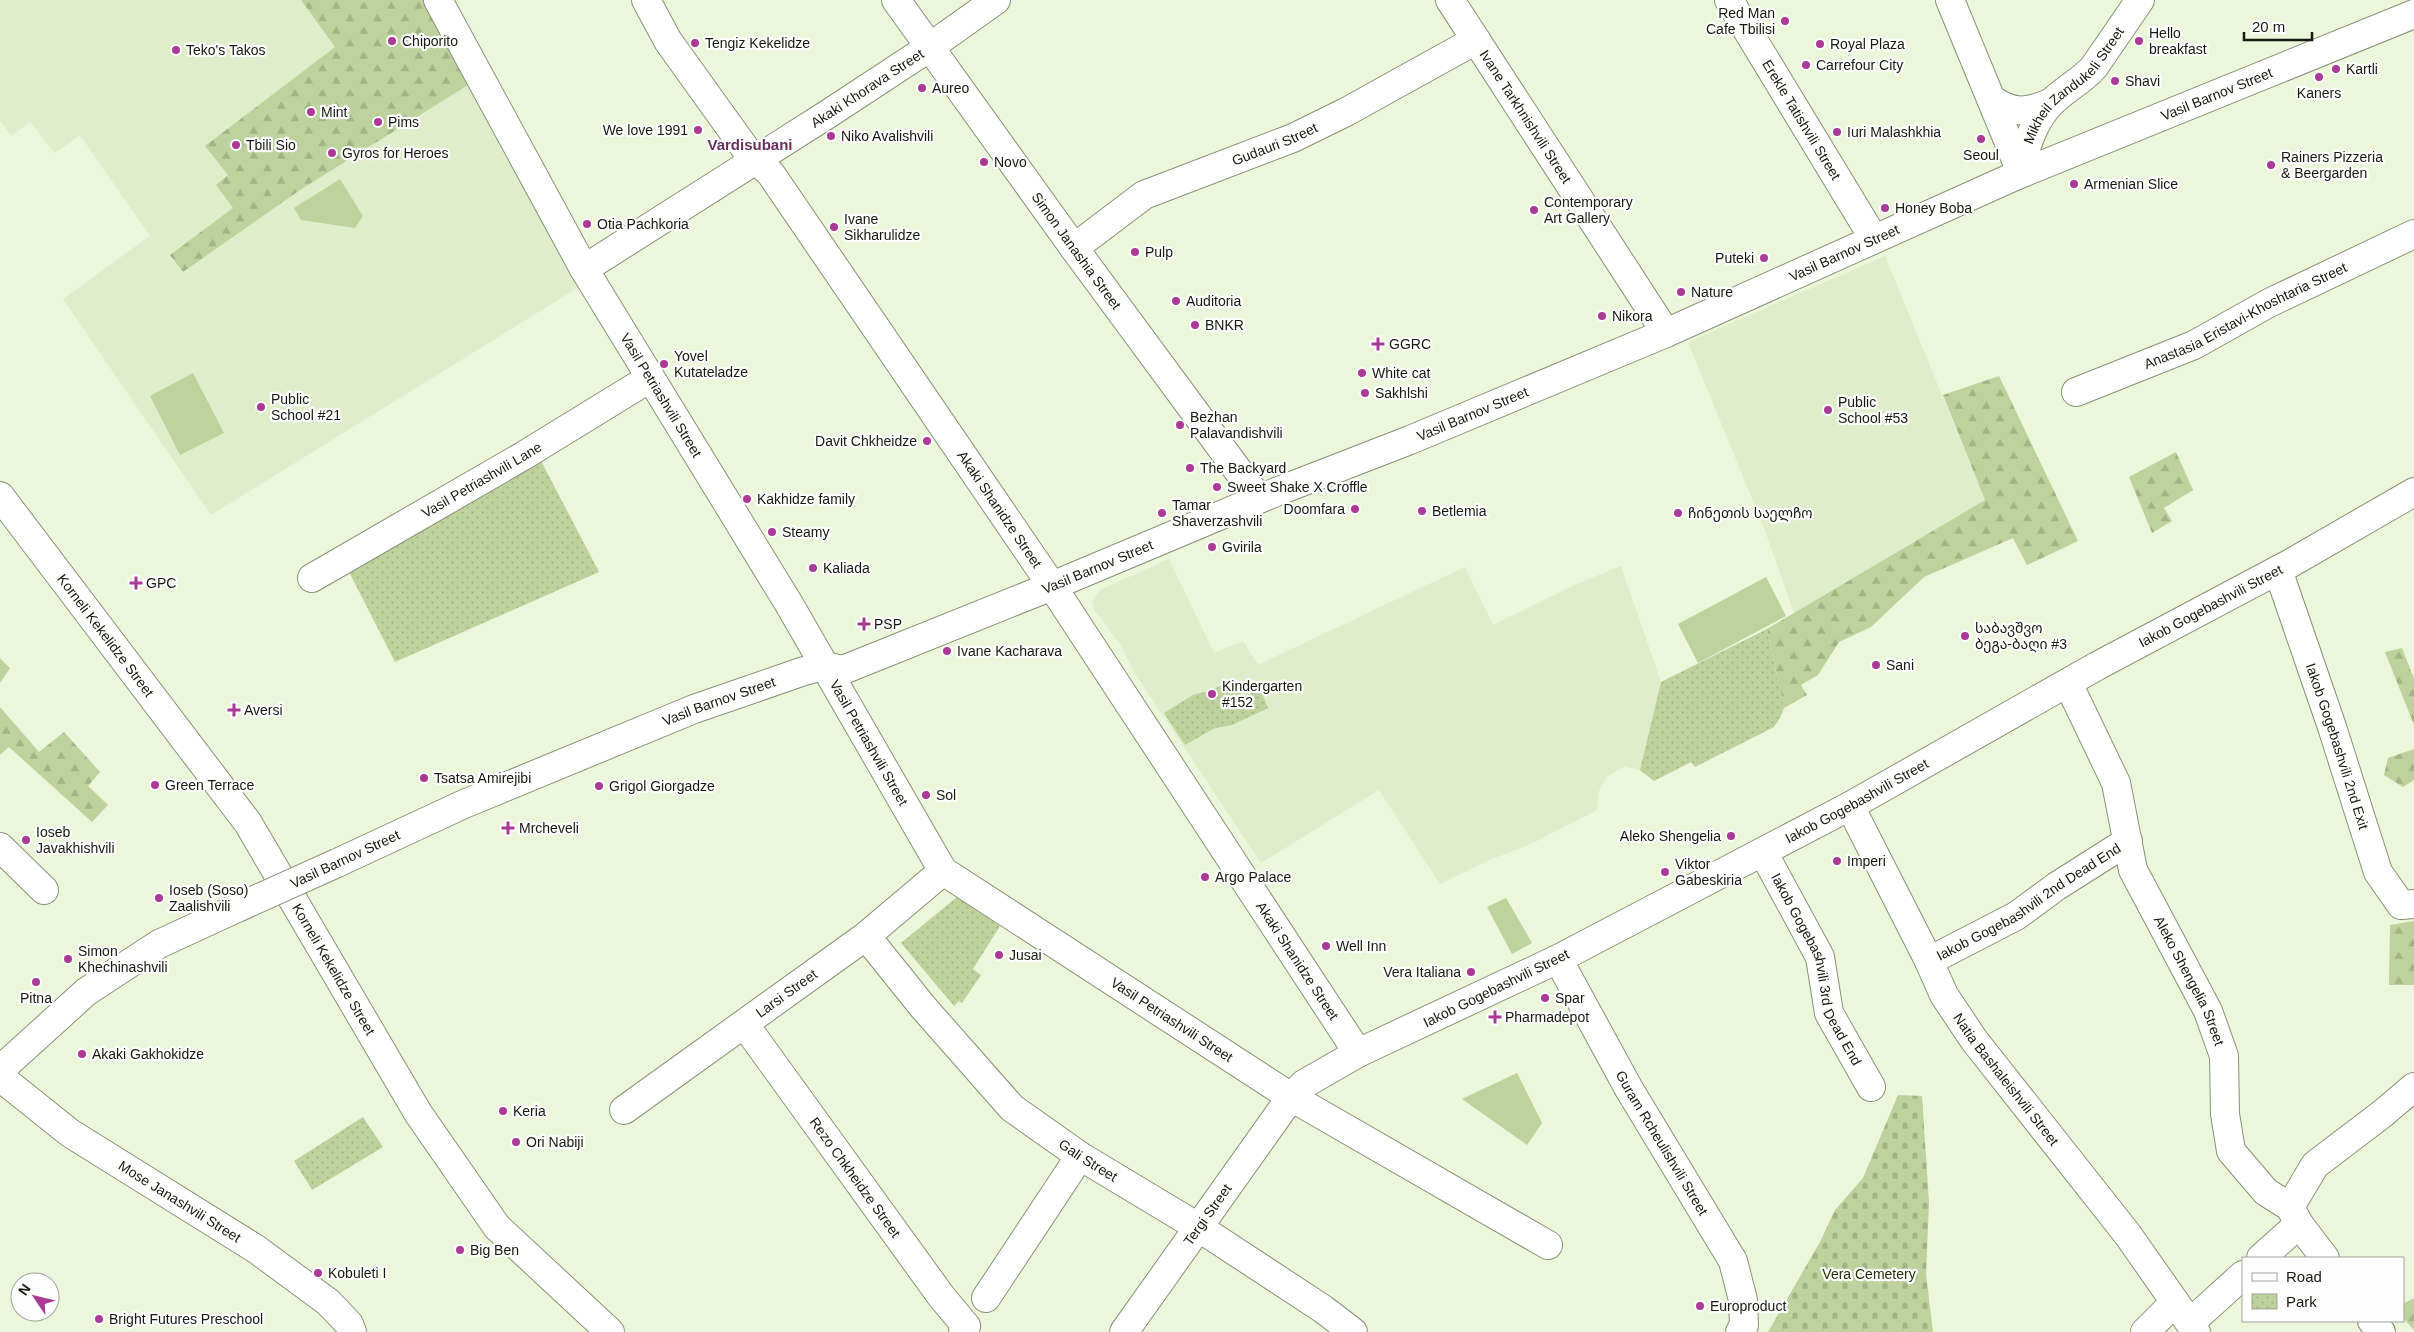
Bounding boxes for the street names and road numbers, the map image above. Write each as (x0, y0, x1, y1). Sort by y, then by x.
street label: Mikheil Zandukeli Street (2020, 24, 2127, 146)
street label: Akaki Khorava Street (808, 45, 927, 131)
street label: Ivane Tarkhnishvili Street (1477, 47, 1575, 186)
street label: Erekle Tatishvili Street (1759, 57, 1844, 183)
street label: Vasil Barnov Street (2159, 64, 2275, 124)
street label: Gudauri Street (1230, 119, 1320, 169)
street label: Simon Janashia Street (1029, 189, 1125, 313)
street label: Vasil Barnov Street (1787, 221, 1902, 285)
street label: Anastasia Eristavi-Khoshtaria Street (2142, 259, 2349, 372)
street label: Vasil Petriashvili Street (617, 330, 705, 460)
street label: Vasil Barnov Street (1415, 383, 1531, 444)
street label: Vasil Petriashvili Lane (419, 438, 545, 521)
street label: Akaki Shanidze Street (954, 448, 1045, 571)
street label: Vasil Barnov Street (1040, 536, 1156, 597)
street label: Iakob Gogebashvili Street (2136, 561, 2285, 650)
street label: Korneli Kekelidze Street (54, 571, 157, 700)
street label: Iakob Gogebashvili 2nd Exit (2303, 661, 2372, 831)
street label: Vasil Barnov Street (660, 673, 778, 729)
street label: Vasil Petriashvili Street (827, 677, 912, 808)
street label: Iakob Gogebashvili Street (1783, 755, 1931, 846)
street label: Vasil Barnov Street (288, 827, 402, 891)
street label: Iakob Gogebashvili 2nd Dead End (1934, 840, 2123, 964)
street label: Iakob Gogebashvili 3rd Dead End (1768, 870, 1865, 1068)
street label: Akaki Shanidze Street (1253, 899, 1342, 1023)
street label: Korneli Kekelidze Street (289, 901, 379, 1038)
street label: Aleko Shengelia Street (2151, 913, 2228, 1048)
street label: Iakob Gogebashvili Street (1420, 946, 1572, 1030)
street label: Larsi Street (753, 966, 820, 1021)
street label: Vasil Petriashvili Street (1108, 974, 1236, 1065)
street label: Natia Bashaleishvili Street (1950, 1010, 2062, 1149)
street label: Guram Rcheulishvili Street (1613, 1068, 1712, 1218)
street label: Rezo Chkheidze Street (806, 1114, 904, 1241)
street label: Gali Street (1056, 1136, 1120, 1185)
street label: Mose Janashvili Street (116, 1157, 244, 1246)
street label: Tergi Street (1180, 1181, 1235, 1248)

